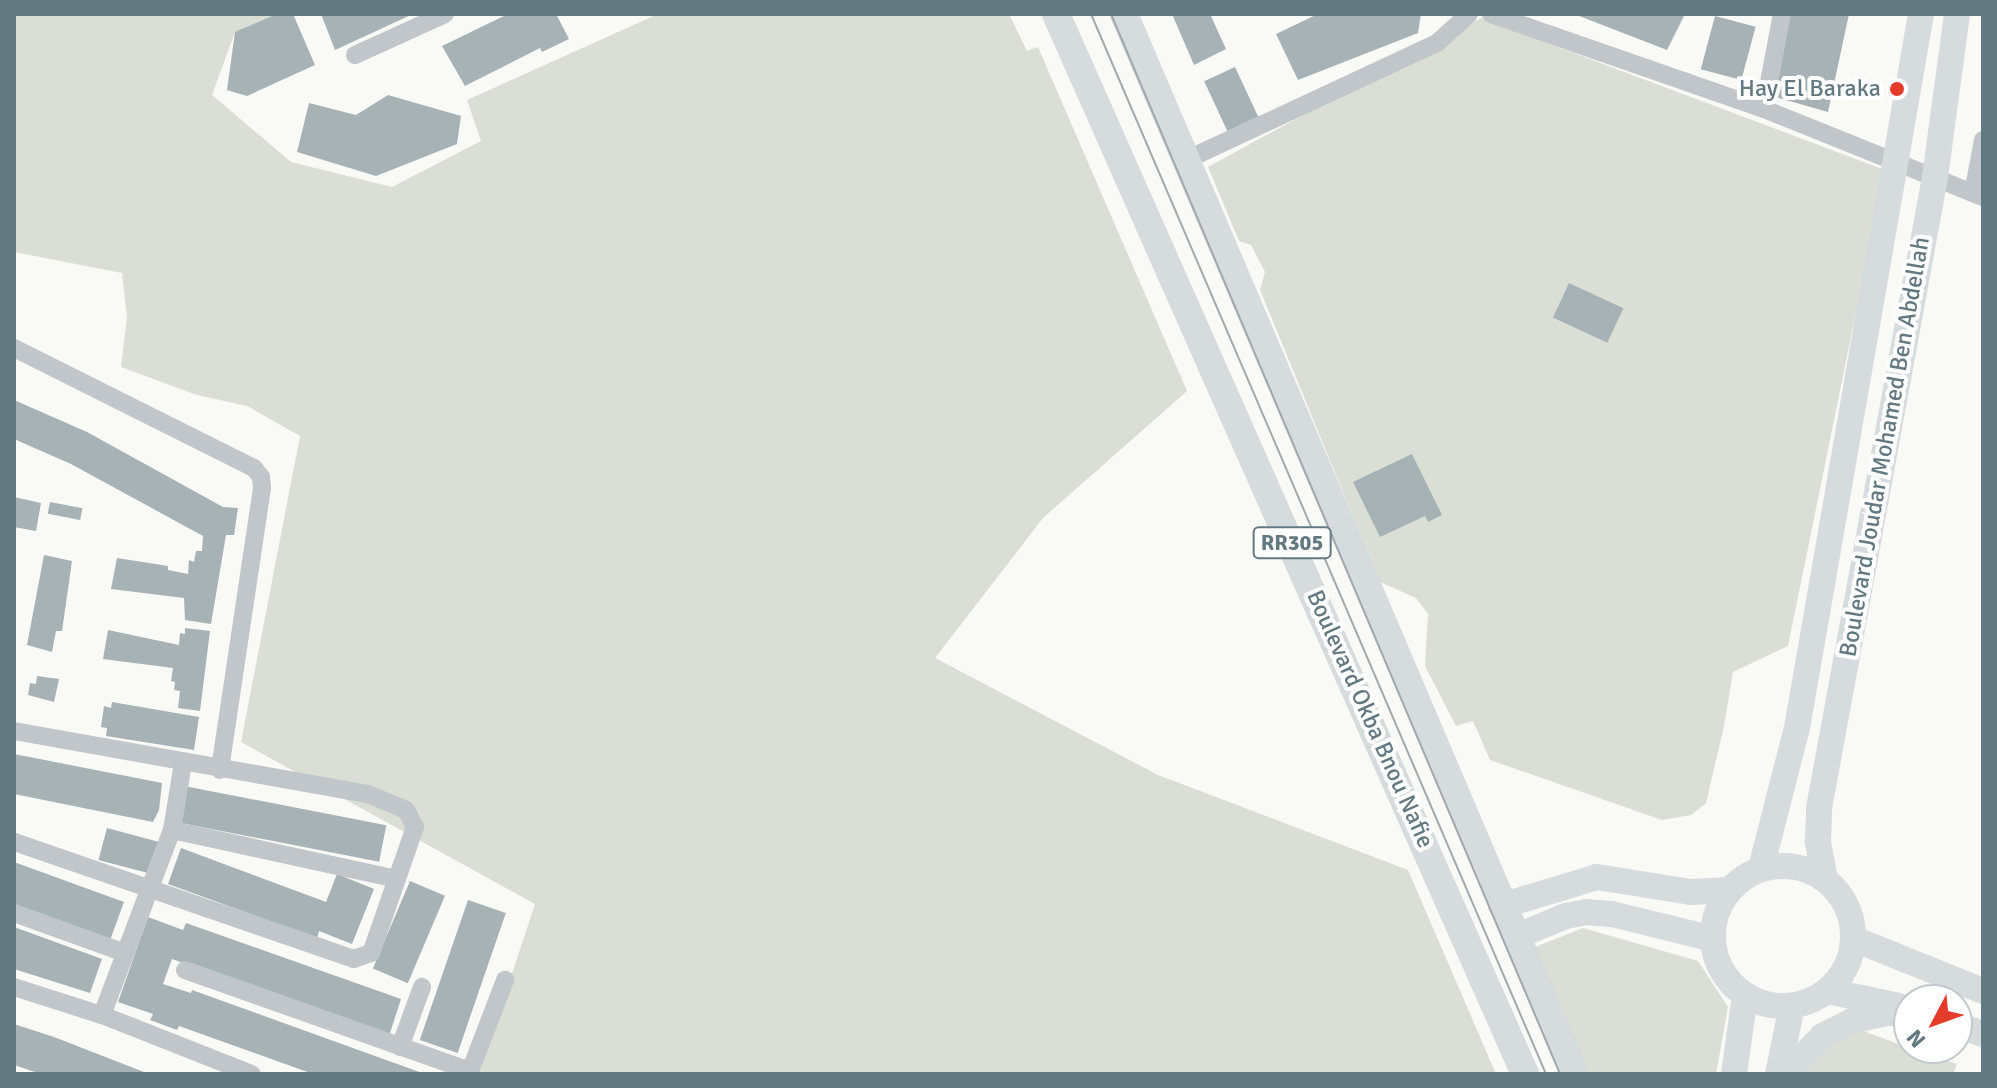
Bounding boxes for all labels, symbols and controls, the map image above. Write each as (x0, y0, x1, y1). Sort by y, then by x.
place label: Hay El Baraka (1739, 75, 1881, 103)
marker: Hay El Baraka (1888, 80, 1906, 98)
street label: Boulevard Joudar Mohamed Ben Abdellah (1834, 235, 1936, 659)
road number: RR305 (1252, 525, 1332, 561)
street label: Boulevard Okba Bnou Nafie (1300, 586, 1440, 852)
north arrow (1893, 984, 1973, 1064)
text: N (1901, 1024, 1931, 1053)

